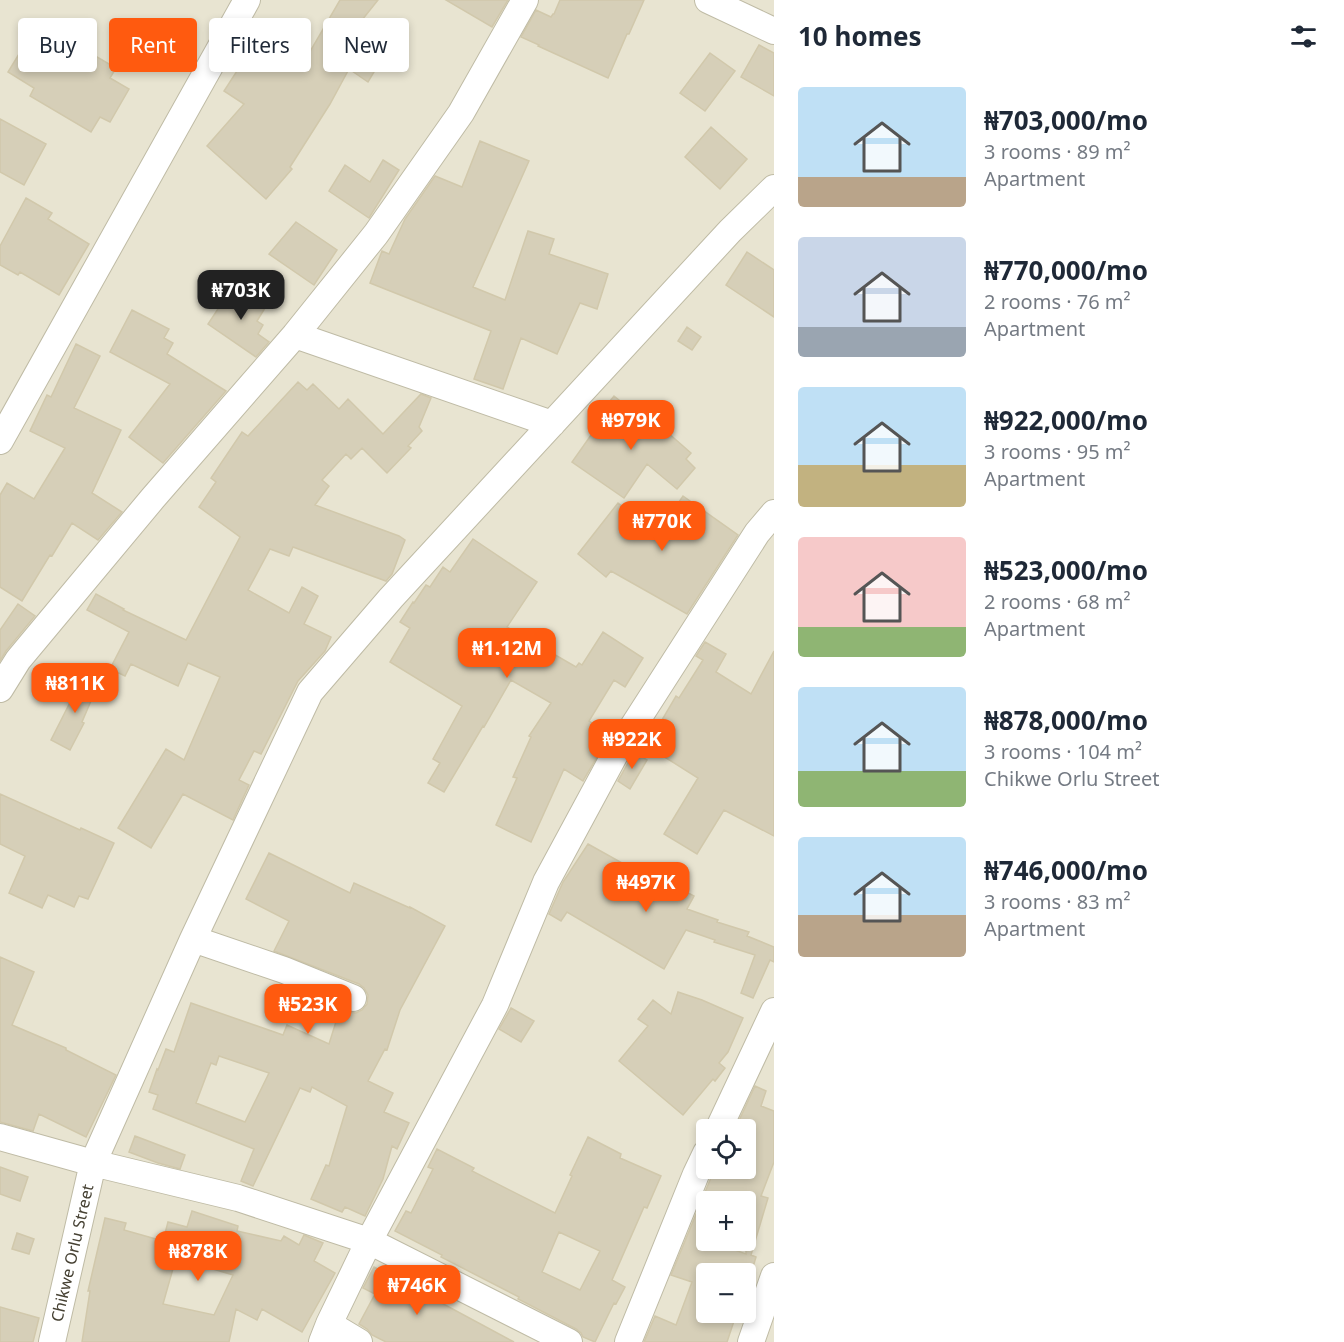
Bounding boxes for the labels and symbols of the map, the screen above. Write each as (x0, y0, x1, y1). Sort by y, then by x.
pin: ₦703K (199, 270, 283, 321)
pin: ₦979K (589, 400, 673, 451)
pin: ₦770K (620, 501, 704, 552)
pin: ₦1.12M (458, 628, 556, 679)
pin: ₦811K (33, 663, 117, 714)
pin: ₦922K (590, 719, 674, 770)
pin: ₦497K (604, 862, 688, 913)
pin: ₦523K (266, 984, 350, 1035)
street label: Chikwe Orlu Street (45, 1182, 99, 1324)
pin: ₦878K (156, 1231, 240, 1282)
pin: ₦746K (375, 1265, 459, 1316)

